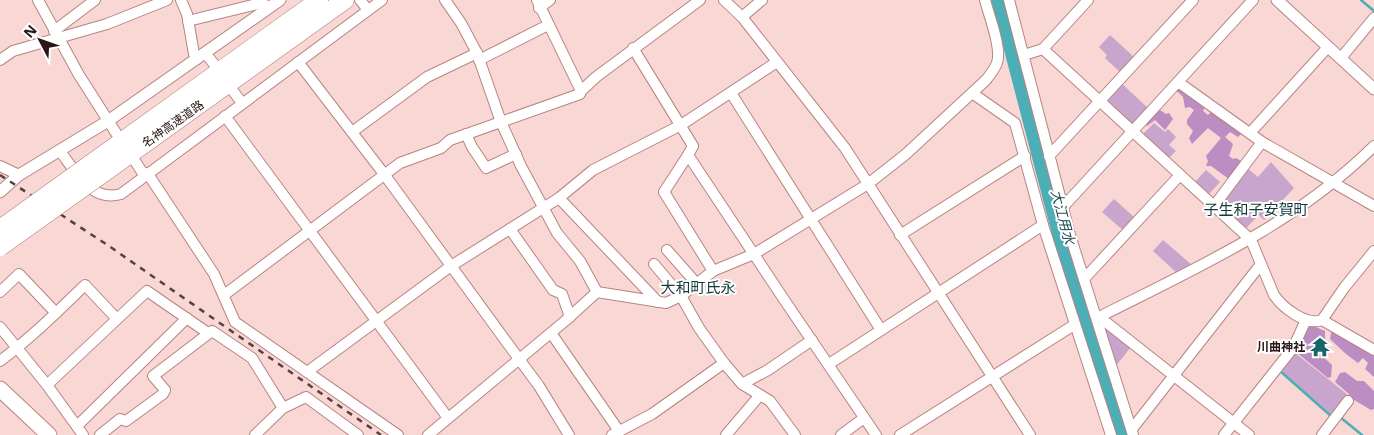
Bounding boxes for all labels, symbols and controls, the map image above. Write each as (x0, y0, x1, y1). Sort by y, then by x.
north arrow (15, 15, 65, 65)
text: N (19, 21, 41, 42)
street label: 名神高速道路 (138, 96, 207, 151)
water label: 大江用水 (1047, 187, 1080, 248)
district label: 子生和子安賀町 (1203, 199, 1309, 219)
district label: 大和町氏永 (660, 277, 736, 297)
temple icon: 川曲神社 (1309, 336, 1331, 358)
place label: 川曲神社 (1257, 338, 1305, 355)

